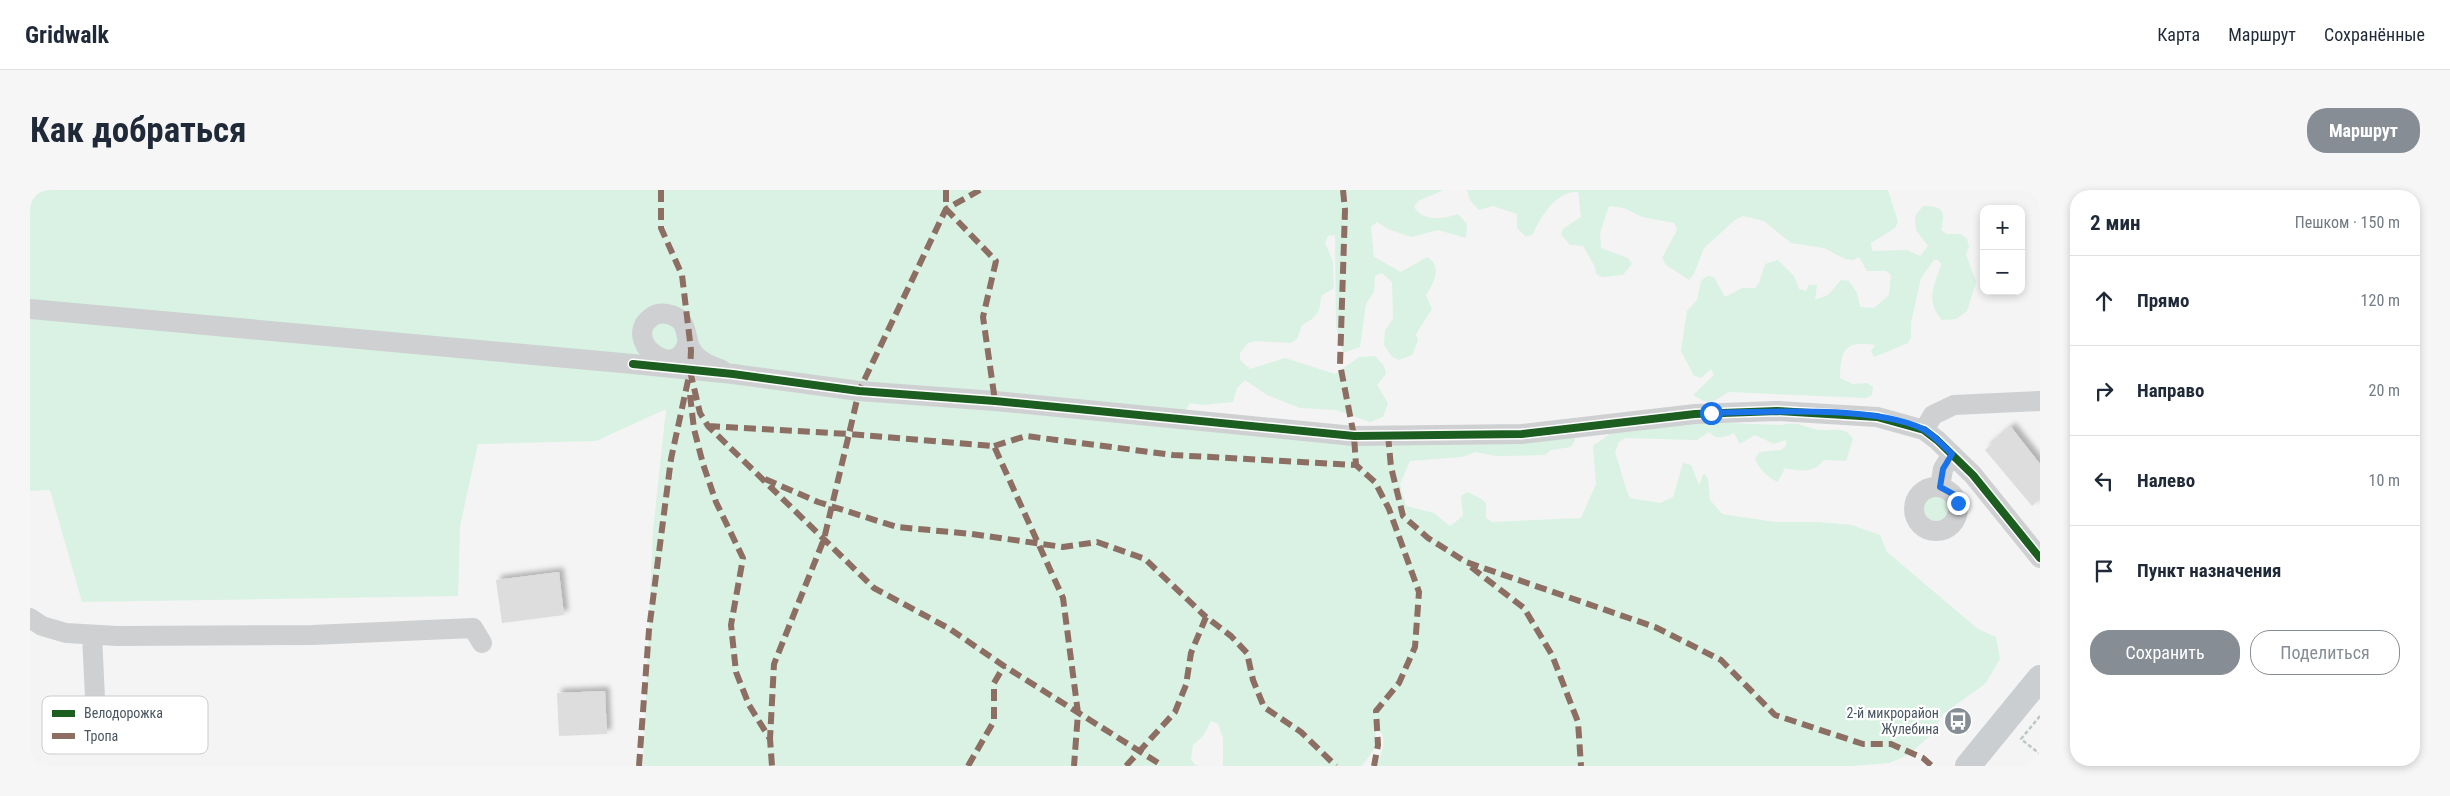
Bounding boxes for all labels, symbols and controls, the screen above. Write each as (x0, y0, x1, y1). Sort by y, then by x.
text: Gridwalk (25, 21, 109, 49)
text: Карта (2157, 24, 2200, 45)
text: Маршрут (2228, 24, 2296, 45)
text: Сохранённые (2324, 24, 2425, 45)
button: Маршрут (2307, 108, 2420, 153)
text: Как добраться (30, 110, 246, 151)
map controls (1980, 205, 2025, 295)
button: + (1980, 205, 2025, 250)
text: 2 мин (2090, 211, 2140, 235)
text: Пешком · 150 m (2295, 213, 2400, 232)
button: − (1980, 250, 2025, 295)
icon: ahead (2090, 287, 2118, 315)
text: Прямо (2137, 289, 2190, 312)
text: 120 m (2361, 291, 2400, 310)
icon: right (2090, 377, 2118, 405)
text: Направо (2137, 379, 2204, 402)
text: 20 m (2368, 381, 2400, 400)
route start (1700, 402, 1723, 425)
icon: left (2090, 467, 2118, 495)
text: Налево (2137, 469, 2195, 492)
text: 10 m (2368, 471, 2400, 490)
route end (1947, 492, 1970, 515)
icon: arrive (2090, 557, 2118, 585)
text: Пункт назначения (2137, 559, 2281, 582)
button: Сохранить (2090, 630, 2240, 675)
button: Поделиться (2250, 630, 2400, 675)
legend (42, 696, 208, 754)
text: Велодорожка (84, 705, 163, 721)
place label: 2-й микрорайон Жулебина (1847, 705, 1939, 737)
bus stop icon: 2-й микрорайон Жулебина (1943, 706, 1973, 736)
text: Тропа (84, 728, 118, 744)

